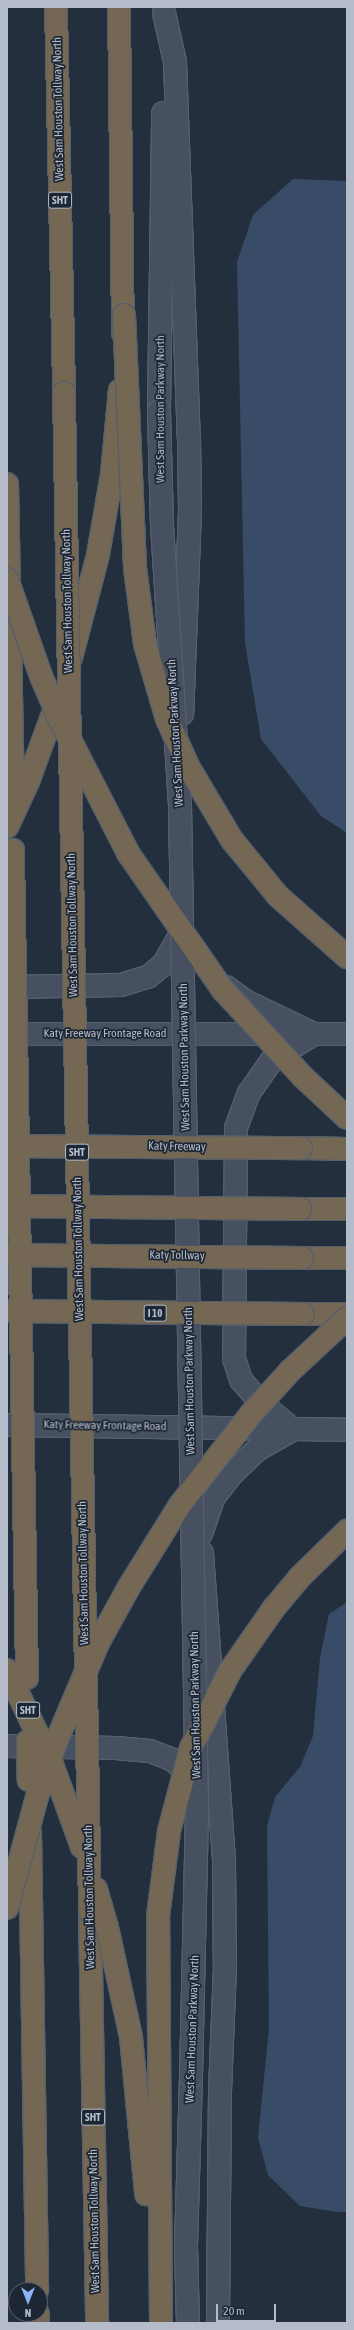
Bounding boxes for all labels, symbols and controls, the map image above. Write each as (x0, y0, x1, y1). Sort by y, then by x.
street label: West Sam Houston Tollway North (51, 37, 67, 181)
road number: SHT (48, 191, 72, 209)
street label: West Sam Houston Parkway North (154, 335, 168, 483)
street label: West Sam Houston Tollway North (60, 529, 76, 673)
street label: West Sam Houston Parkway North (165, 659, 187, 807)
street label: West Sam Houston Tollway North (65, 853, 81, 997)
street label: West Sam Houston Parkway North (177, 983, 193, 1131)
street label: Katy Freeway Frontage Road (44, 1027, 166, 1041)
street label: Katy Freeway (148, 1139, 206, 1155)
road number: SHT (65, 1143, 89, 1161)
street label: West Sam Houston Tollway North (71, 1177, 87, 1321)
street label: Katy Tollway (149, 1248, 205, 1264)
road number: I 10 (143, 1304, 167, 1322)
street label: West Sam Houston Parkway North (182, 1307, 198, 1455)
street label: Katy Freeway Frontage Road (43, 1418, 167, 1434)
street label: West Sam Houston Tollway North (76, 1501, 92, 1645)
street label: West Sam Houston Parkway North (188, 1631, 204, 1779)
road number: SHT (16, 1701, 40, 1719)
street label: West Sam Houston Tollway North (82, 1825, 98, 1969)
street label: West Sam Houston Parkway North (183, 1955, 203, 2103)
road number: SHT (81, 2108, 105, 2126)
street label: West Sam Houston Tollway North (87, 2149, 103, 2293)
north arrow (8, 2282, 48, 2322)
scale bar (218, 2296, 278, 2322)
text: 20 m (223, 2304, 245, 2318)
text: N (25, 2307, 31, 2319)

